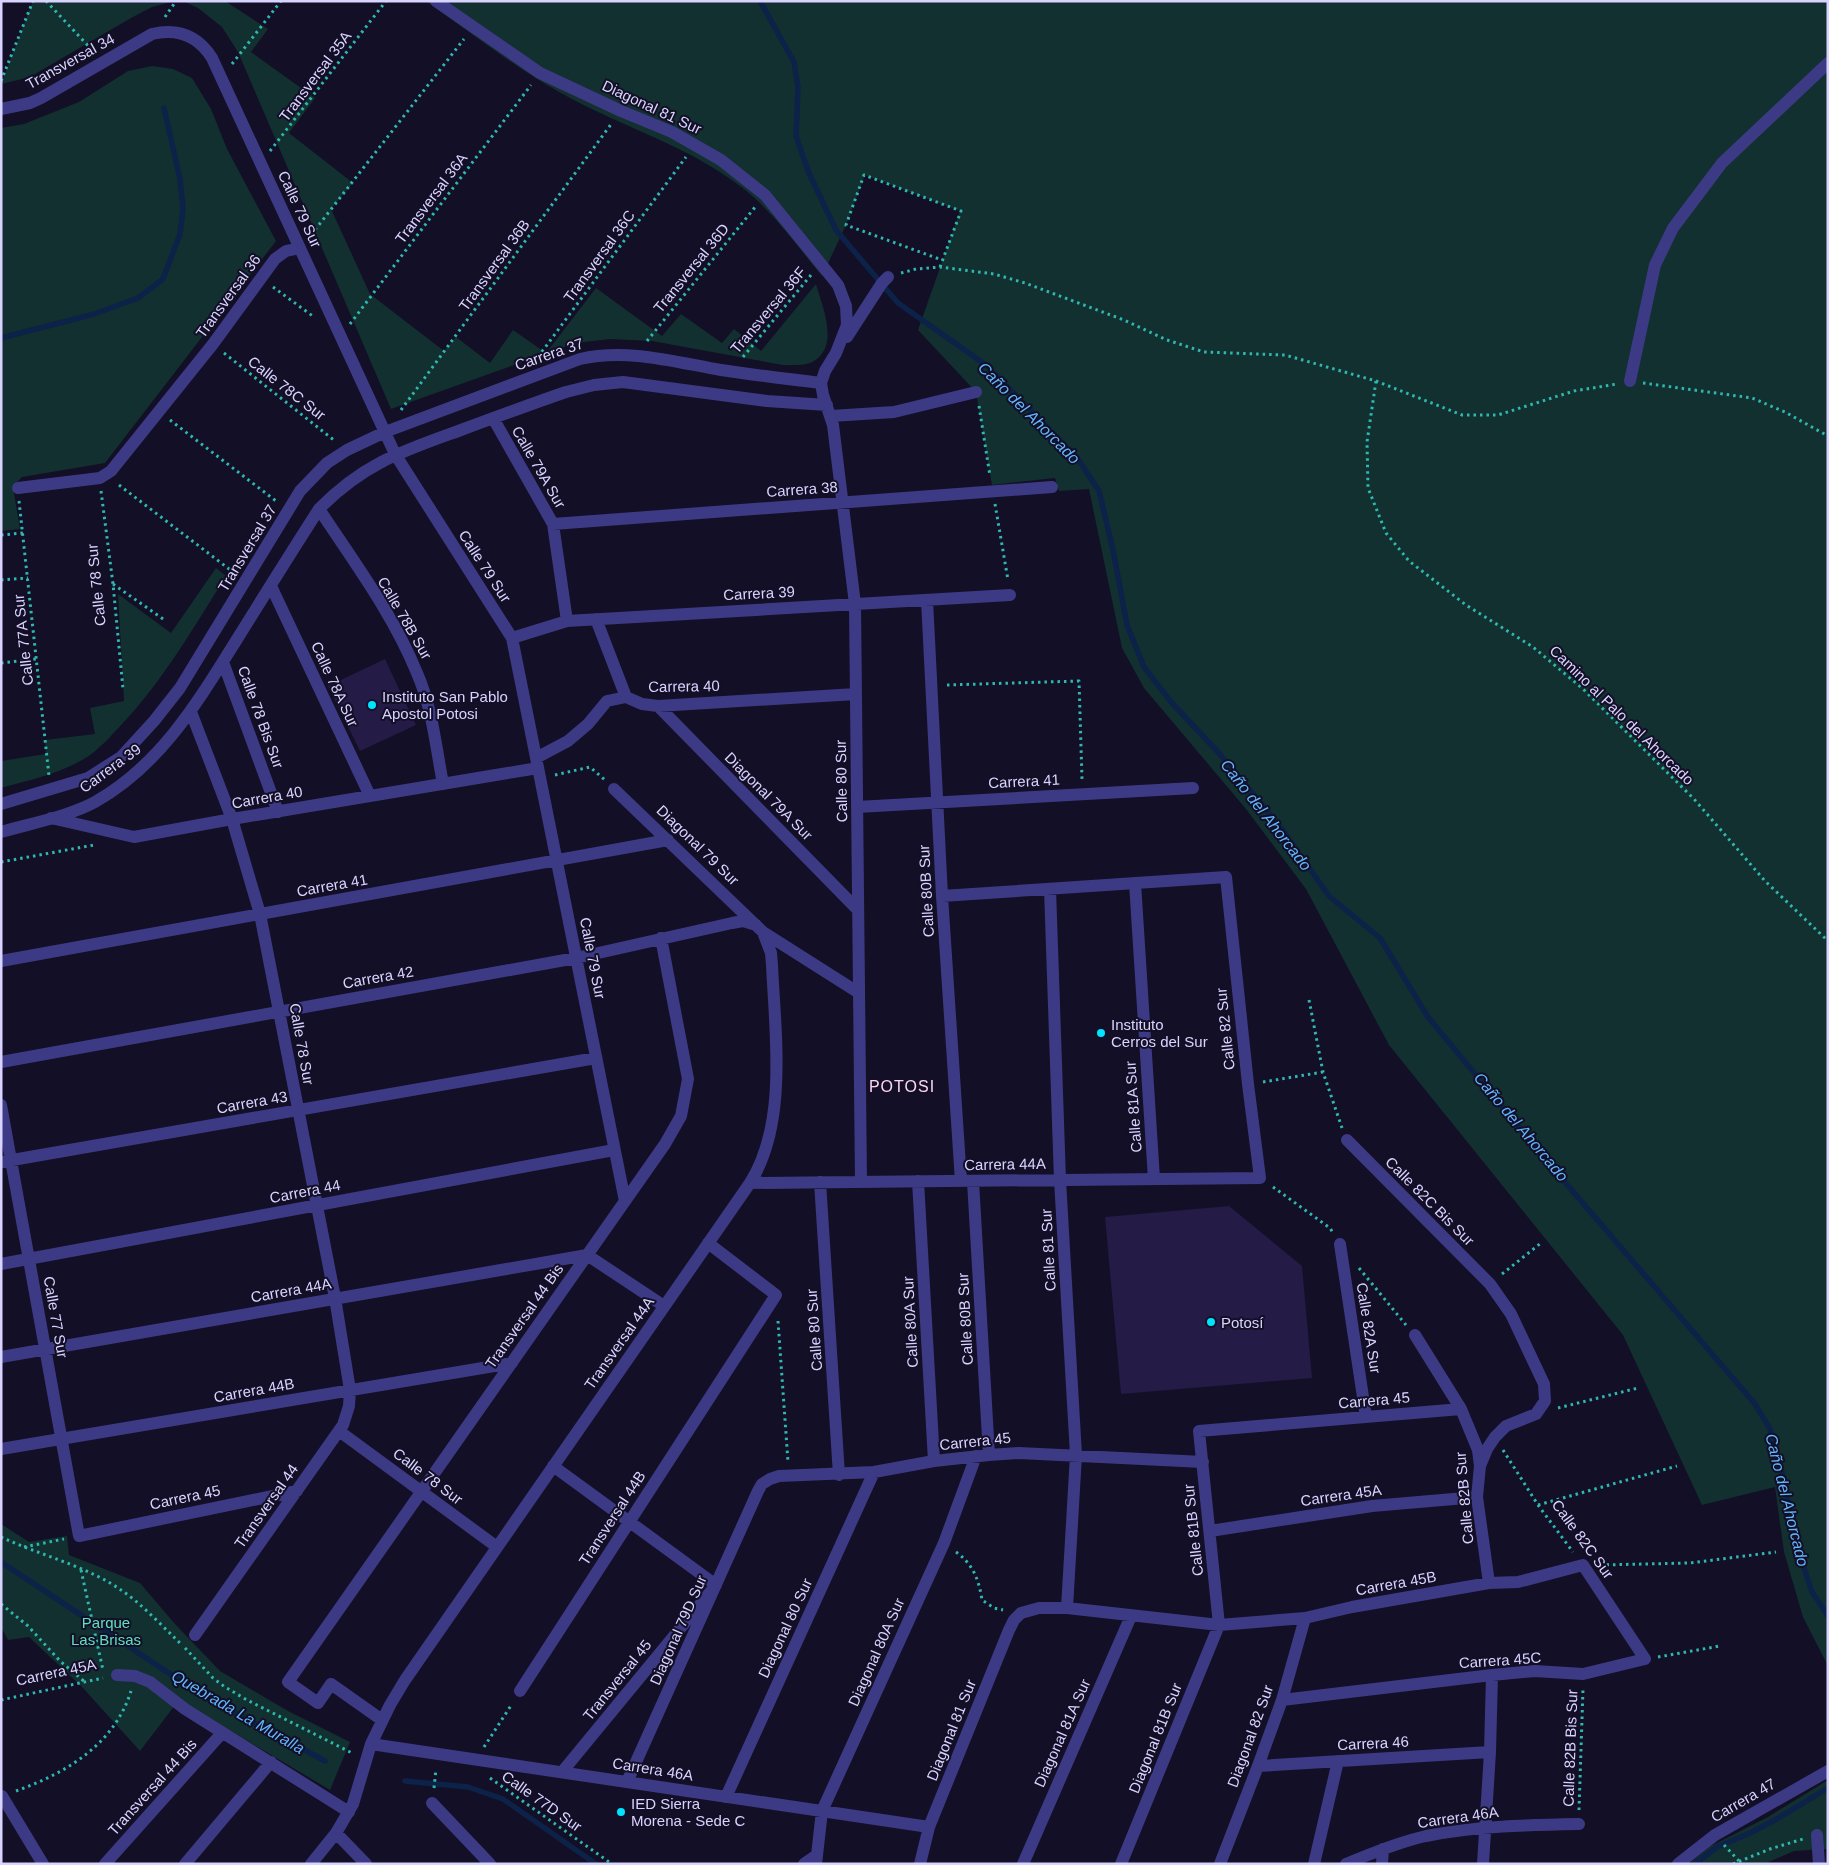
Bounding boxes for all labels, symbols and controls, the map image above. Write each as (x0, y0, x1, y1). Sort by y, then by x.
street label: Transversal 35A (276, 27, 354, 125)
street label: Transversal 34 (23, 30, 117, 92)
street label: Diagonal 81 Sur (600, 77, 704, 137)
street label: Transversal 36A (392, 149, 470, 247)
street label: Calle 79 Sur (275, 168, 325, 250)
street label: Transversal 36C (560, 207, 638, 305)
street label: Transversal 36B (455, 216, 533, 314)
street label: Transversal 36D (650, 220, 732, 316)
street label: Transversal 36 (192, 251, 264, 341)
street label: Transversal 36F (727, 263, 809, 357)
street label: Carrera 37 (512, 334, 586, 374)
street label: Calle 78C Sur (245, 353, 329, 423)
water label: Caño del Ahorcado (975, 359, 1083, 467)
street label: Calle 79A Sur (509, 423, 569, 511)
street label: Carrera 38 (766, 478, 838, 500)
street label: Transversal 37 (214, 501, 280, 595)
street label: Calle 79 Sur (455, 527, 515, 605)
street label: Calle 78 Sur (83, 543, 109, 627)
street label: Calle 78B Sur (374, 574, 436, 662)
street label: Carrera 39 (723, 583, 795, 603)
street label: Calle 77A Sur (10, 593, 36, 687)
street label: Calle 78A Sur (308, 639, 362, 729)
street label: Camino al Palo del Ahorcado (1547, 642, 1697, 788)
street label: Calle 78 Bis Sur (235, 664, 287, 770)
street label: Carrera 40 (648, 677, 720, 695)
place label: Instituto San Pablo Apostol Potosi (382, 688, 508, 722)
marker: Instituto San Pablo Apostol Potosi (366, 699, 378, 711)
street label: Carrera 39 (76, 740, 144, 796)
street label: Calle 80 Sur (832, 740, 850, 822)
street label: Diagonal 79A Sur (722, 749, 816, 843)
water label: Caño del Ahorcado (1217, 756, 1315, 874)
street label: Carrera 41 (988, 771, 1060, 791)
street label: Carrera 40 (230, 782, 304, 812)
street label: Diagonal 79 Sur (653, 802, 743, 888)
street label: Calle 80B Sur (915, 844, 937, 938)
street label: Carrera 41 (295, 870, 369, 900)
street label: Calle 79 Sur (577, 916, 609, 1000)
street label: Carrera 42 (341, 962, 415, 992)
street label: Calle 82 Sur (1212, 987, 1238, 1071)
street label: Calle 78 Sur (286, 1002, 318, 1086)
place label: Instituto Cerros del Sur (1111, 1016, 1208, 1050)
marker: Instituto Cerros del Sur (1095, 1027, 1107, 1039)
street label: Calle 81A Sur (1121, 1061, 1145, 1153)
water label: Caño del Ahorcado (1471, 1069, 1571, 1185)
district label: POTOSI (869, 1078, 935, 1095)
street label: Carrera 43 (215, 1087, 289, 1117)
street label: Calle 82C Bis Sur (1382, 1153, 1478, 1249)
street label: Carrera 44A (964, 1155, 1046, 1173)
street label: Carrera 44 (268, 1176, 342, 1206)
street label: Calle 81 Sur (1037, 1208, 1059, 1292)
street label: Transversal 44 Bis (482, 1260, 566, 1372)
street label: Calle 80B Sur (954, 1272, 976, 1366)
street label: Calle 77 Sur (40, 1275, 72, 1359)
street label: Carrera 44A (249, 1275, 333, 1305)
street label: Calle 80A Sur (899, 1276, 921, 1368)
street label: Calle 82A Sur (1353, 1281, 1385, 1375)
street label: Calle 80 Sur (803, 1288, 825, 1372)
street label: Transversal 44A (581, 1294, 657, 1392)
place label: Potosí (1221, 1314, 1264, 1331)
marker: Potosí (1205, 1316, 1217, 1328)
street label: Carrera 44B (212, 1375, 296, 1405)
street label: Carrera 45 (1338, 1388, 1410, 1412)
street label: Carrera 45 (938, 1429, 1012, 1453)
water label: Caño del Ahorcado (1762, 1432, 1812, 1568)
street label: Calle 78 Sur (390, 1444, 466, 1508)
street label: Calle 82B Sur (1451, 1451, 1477, 1545)
street label: Transversal 44 (231, 1461, 301, 1551)
street label: Transversal 44B (575, 1468, 649, 1568)
street label: Carrera 45 (148, 1481, 222, 1513)
street label: Carrera 45A (1299, 1481, 1383, 1509)
street label: Calle 81B Sur (1180, 1483, 1206, 1577)
street label: Calle 82C Sur (1549, 1496, 1617, 1582)
street label: Carrera 45B (1354, 1568, 1438, 1598)
street label: Diagonal 79D Sur (646, 1572, 710, 1688)
street label: Diagonal 80 Sur (755, 1576, 815, 1680)
street label: Diagonal 80A Sur (844, 1595, 908, 1709)
park label: Parque Las Brisas (71, 1614, 141, 1648)
street label: Transversal 45 (579, 1636, 655, 1724)
street label: Carrera 45C (1458, 1649, 1542, 1671)
street label: Carrera 45A (14, 1655, 98, 1689)
water label: Quebrada La Muralla (169, 1667, 307, 1757)
street label: Diagonal 81A Sur (1030, 1676, 1094, 1790)
street label: Diagonal 81 Sur (923, 1677, 979, 1783)
street label: Diagonal 81B Sur (1125, 1680, 1185, 1796)
street label: Diagonal 82 Sur (1224, 1683, 1276, 1789)
street label: Calle 82B Bis Sur (1559, 1689, 1581, 1807)
street label: Carrera 46 (1337, 1733, 1409, 1753)
street label: Transversal 44 Bis (104, 1735, 200, 1839)
street label: Carrera 46A (611, 1754, 695, 1784)
street label: Calle 77D Sur (499, 1767, 585, 1835)
street label: Carrera 47 (1708, 1775, 1778, 1825)
place label: IED Sierra Morena - Sede C (631, 1795, 745, 1829)
street label: Carrera 46A (1416, 1803, 1500, 1831)
marker: IED Sierra Morena - Sede C (615, 1806, 627, 1818)

